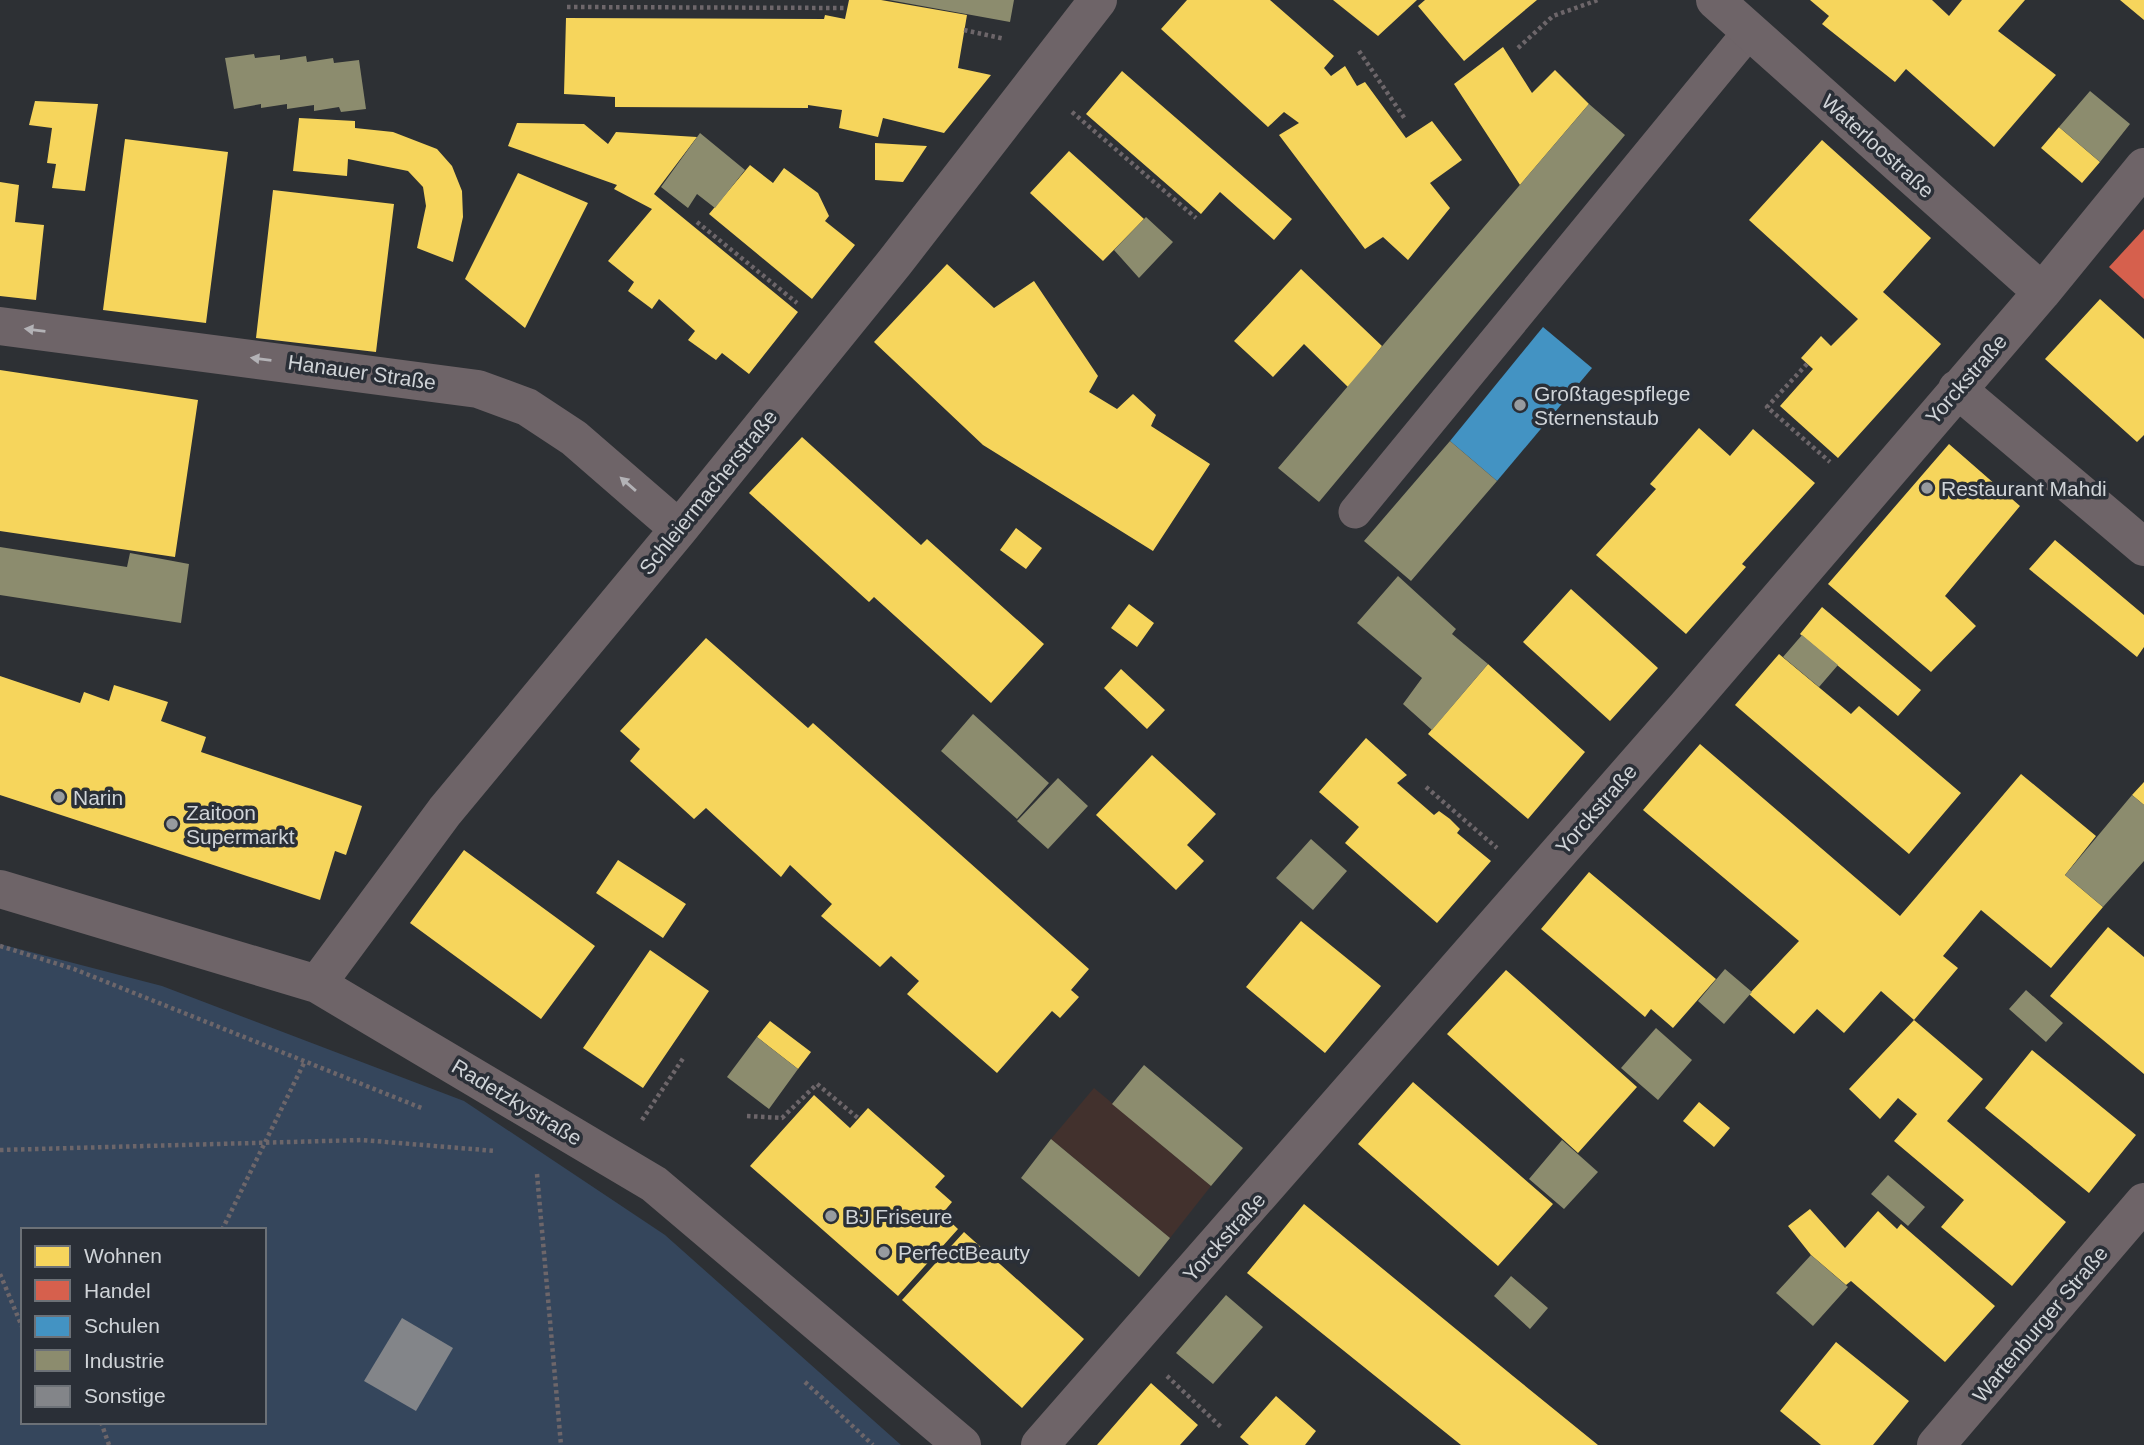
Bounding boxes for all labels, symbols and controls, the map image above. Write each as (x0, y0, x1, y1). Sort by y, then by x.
street label: Waterloostraße (1817, 90, 1939, 202)
one-way arrow (24, 325, 46, 336)
street label: Yorckstraße (1921, 329, 2011, 429)
street label: Hanauer Straße (286, 350, 438, 394)
one-way arrow (250, 354, 272, 365)
place label: Großtagespflege Sternenstaub (1534, 382, 1690, 429)
marker: Großtagespflege Sternenstaub (1512, 397, 1528, 413)
street label: Schleiermacherstraße (634, 405, 782, 579)
one-way arrow (619, 476, 637, 492)
place label: Restaurant Mahdi (1941, 477, 2107, 500)
marker: Restaurant Mahdi (1919, 480, 1935, 496)
street label: Yorckstraße (1551, 759, 1641, 859)
place label: Narin (73, 786, 123, 809)
marker: Narin (51, 789, 67, 805)
place label: Zaitoon Supermarkt (186, 801, 295, 848)
marker: Zaitoon Supermarkt (164, 816, 180, 832)
street label: Radetzkystraße (448, 1054, 586, 1150)
street label: Yorckstraße (1178, 1188, 1270, 1286)
place label: BJ Friseure (845, 1205, 952, 1228)
marker: BJ Friseure (823, 1208, 839, 1224)
legend (21, 1228, 266, 1424)
place label: PerfectBeauty (898, 1241, 1030, 1264)
street label: Wartenburger Straße (1968, 1241, 2112, 1407)
text: Wohnen (84, 1244, 162, 1267)
marker: PerfectBeauty (876, 1244, 892, 1260)
text: Handel (84, 1279, 151, 1302)
text: Schulen (84, 1314, 160, 1337)
text: Industrie (84, 1349, 165, 1372)
text: Sonstige (84, 1384, 166, 1407)

